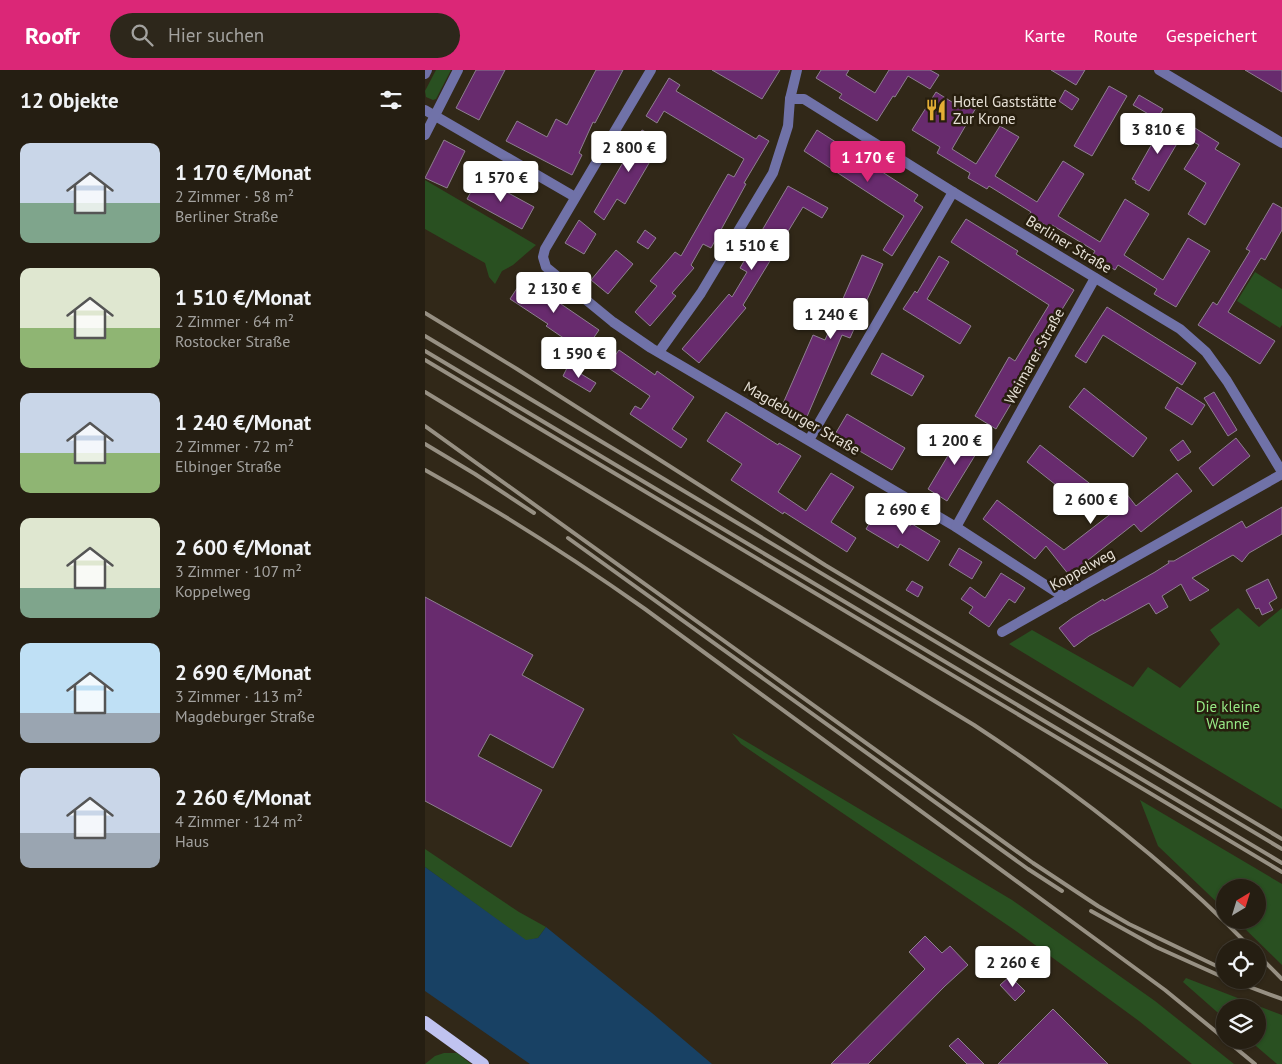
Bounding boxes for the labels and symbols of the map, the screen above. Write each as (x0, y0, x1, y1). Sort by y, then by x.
place label: Hotel Gaststätte Zur Krone (953, 92, 1057, 128)
restaurant icon: Hotel Gaststätte Zur Krone (923, 97, 949, 123)
pin: 3 810 € (1112, 112, 1204, 155)
pin: 2 800 € (583, 131, 675, 173)
pin: 1 170 € (822, 140, 914, 183)
pin: 1 570 € (455, 160, 547, 203)
street label: Berliner Straße (1023, 211, 1115, 277)
pin: 1 510 € (706, 228, 798, 271)
pin: 2 130 € (508, 272, 600, 314)
pin: 1 240 € (785, 298, 877, 340)
street label: Weimarer Straße (1000, 305, 1068, 407)
pin: 1 590 € (533, 336, 625, 379)
street label: Magdeburger Straße (740, 377, 864, 459)
pin: 1 200 € (909, 424, 1001, 466)
pin: 2 600 € (1045, 482, 1137, 525)
pin: 2 690 € (857, 492, 949, 535)
street label: Koppelweg (1046, 543, 1118, 595)
park label: Die kleine Wanne (1196, 697, 1260, 733)
north arrow (1216, 879, 1266, 929)
pin: 2 260 € (967, 946, 1059, 988)

